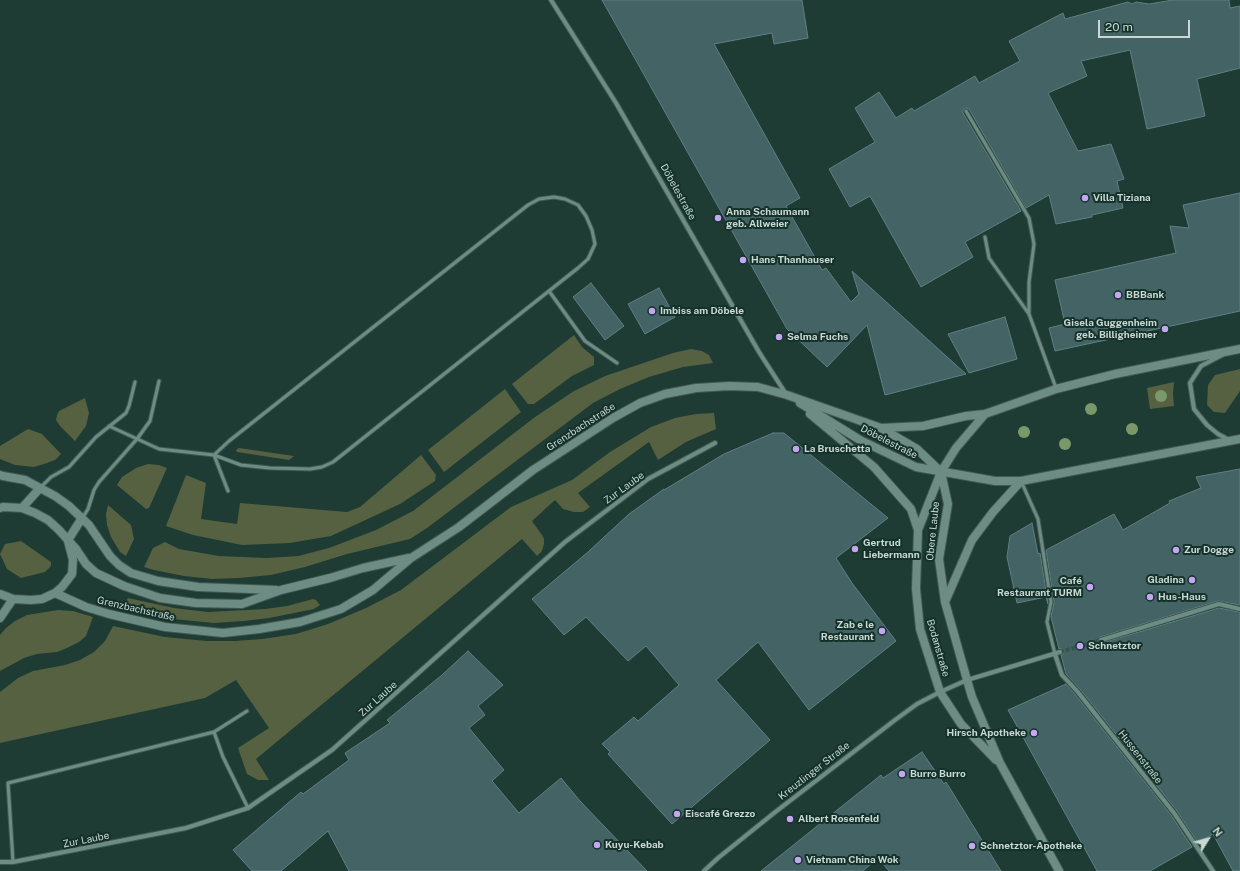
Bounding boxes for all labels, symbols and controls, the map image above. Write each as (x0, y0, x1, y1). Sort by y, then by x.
scale bar (1100, 12, 1192, 38)
text: 20 m (1105, 20, 1133, 34)
street label: Döbelestraße (658, 162, 698, 222)
place label: Villa Tiziana (1093, 192, 1151, 204)
marker: Villa Tiziana (1080, 193, 1090, 203)
place label: Anna Schaumann geb. Allweier (726, 206, 809, 230)
marker: Anna Schaumann geb. Allweier (713, 213, 723, 223)
place label: Hans Thanhauser (751, 254, 834, 266)
marker: Hans Thanhauser (738, 255, 748, 265)
place label: BBBank (1126, 289, 1164, 301)
marker: BBBank (1113, 290, 1123, 300)
place label: Imbiss am Döbele (660, 305, 744, 317)
marker: Imbiss am Döbele (647, 306, 657, 316)
place label: Gisela Guggenheim geb. Billigheimer (1064, 317, 1157, 340)
marker: Gisela Guggenheim geb. Billigheimer (1160, 324, 1170, 334)
place label: Selma Fuchs (787, 331, 848, 343)
marker: Selma Fuchs (774, 332, 784, 342)
street label: Grenzbachstraße (544, 400, 618, 454)
street label: Döbelestraße (859, 423, 919, 461)
place label: La Bruschetta (804, 443, 870, 455)
marker: La Bruschetta (791, 444, 801, 454)
street label: Zur Laube (601, 469, 647, 507)
street label: Obere Laube (924, 501, 942, 561)
place label: Gertrud Liebermann (863, 537, 920, 560)
marker: Gertrud Liebermann (850, 544, 860, 554)
place label: Zur Dogge (1184, 544, 1234, 556)
marker: Zur Dogge (1171, 545, 1181, 555)
place label: Gladina (1147, 574, 1184, 586)
place label: Café Restaurant TURM (997, 575, 1082, 598)
marker: Gladina (1187, 575, 1197, 585)
marker: Café Restaurant TURM (1085, 582, 1095, 592)
place label: Hus-Haus (1158, 591, 1206, 603)
marker: Hus-Haus (1145, 592, 1155, 602)
street label: Grenzbachstraße (96, 594, 176, 624)
street label: Bodanstraße (924, 618, 952, 678)
place label: Zab e le Restaurant (821, 619, 874, 642)
marker: Zab e le Restaurant (877, 626, 887, 636)
place label: Schnetztor (1088, 640, 1141, 652)
marker: Schnetztor (1075, 641, 1085, 651)
street label: Zur Laube (356, 679, 400, 719)
place label: Hirsch Apotheke (947, 727, 1026, 739)
marker: Hirsch Apotheke (1029, 728, 1039, 738)
street label: Hussenstraße (1115, 728, 1165, 786)
street label: Kreuzlinger Straße (776, 739, 852, 803)
place label: Burro Burro (910, 768, 966, 780)
marker: Burro Burro (897, 769, 907, 779)
place label: Eiscafé Grezzo (685, 808, 755, 820)
marker: Eiscafé Grezzo (672, 809, 682, 819)
place label: Albert Rosenfeld (798, 813, 879, 825)
marker: Albert Rosenfeld (785, 814, 795, 824)
north arrow (1188, 819, 1228, 859)
text: N (1210, 825, 1225, 839)
street label: Zur Laube (62, 830, 110, 850)
place label: Kuyu-Kebab (605, 839, 664, 851)
marker: Kuyu-Kebab (592, 840, 602, 850)
place label: Schnetztor-Apotheke (980, 840, 1082, 852)
marker: Schnetztor-Apotheke (967, 841, 977, 851)
place label: Vietnam China Wok (806, 854, 899, 866)
marker: Vietnam China Wok (793, 855, 803, 865)

